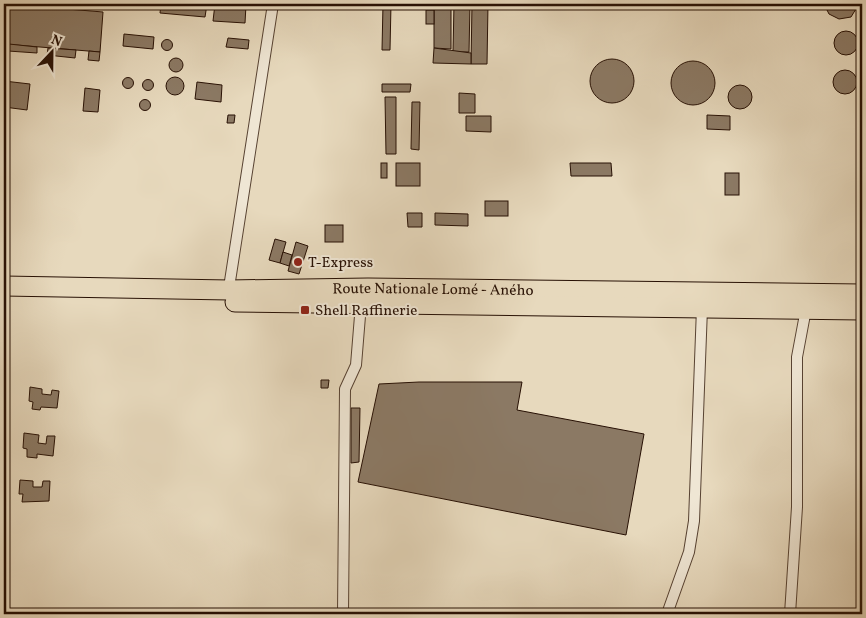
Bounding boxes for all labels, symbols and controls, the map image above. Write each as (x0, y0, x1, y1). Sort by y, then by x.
north arrow (28, 28, 78, 78)
text: N (48, 31, 65, 52)
place label: T-Express (308, 253, 373, 274)
marker: T-Express (292, 256, 304, 268)
street label: Route Nationale Lomé - Aného (332, 279, 534, 302)
place label: Shell Raffinerie (315, 301, 417, 322)
marker: Shell Raffinerie (299, 304, 311, 316)

